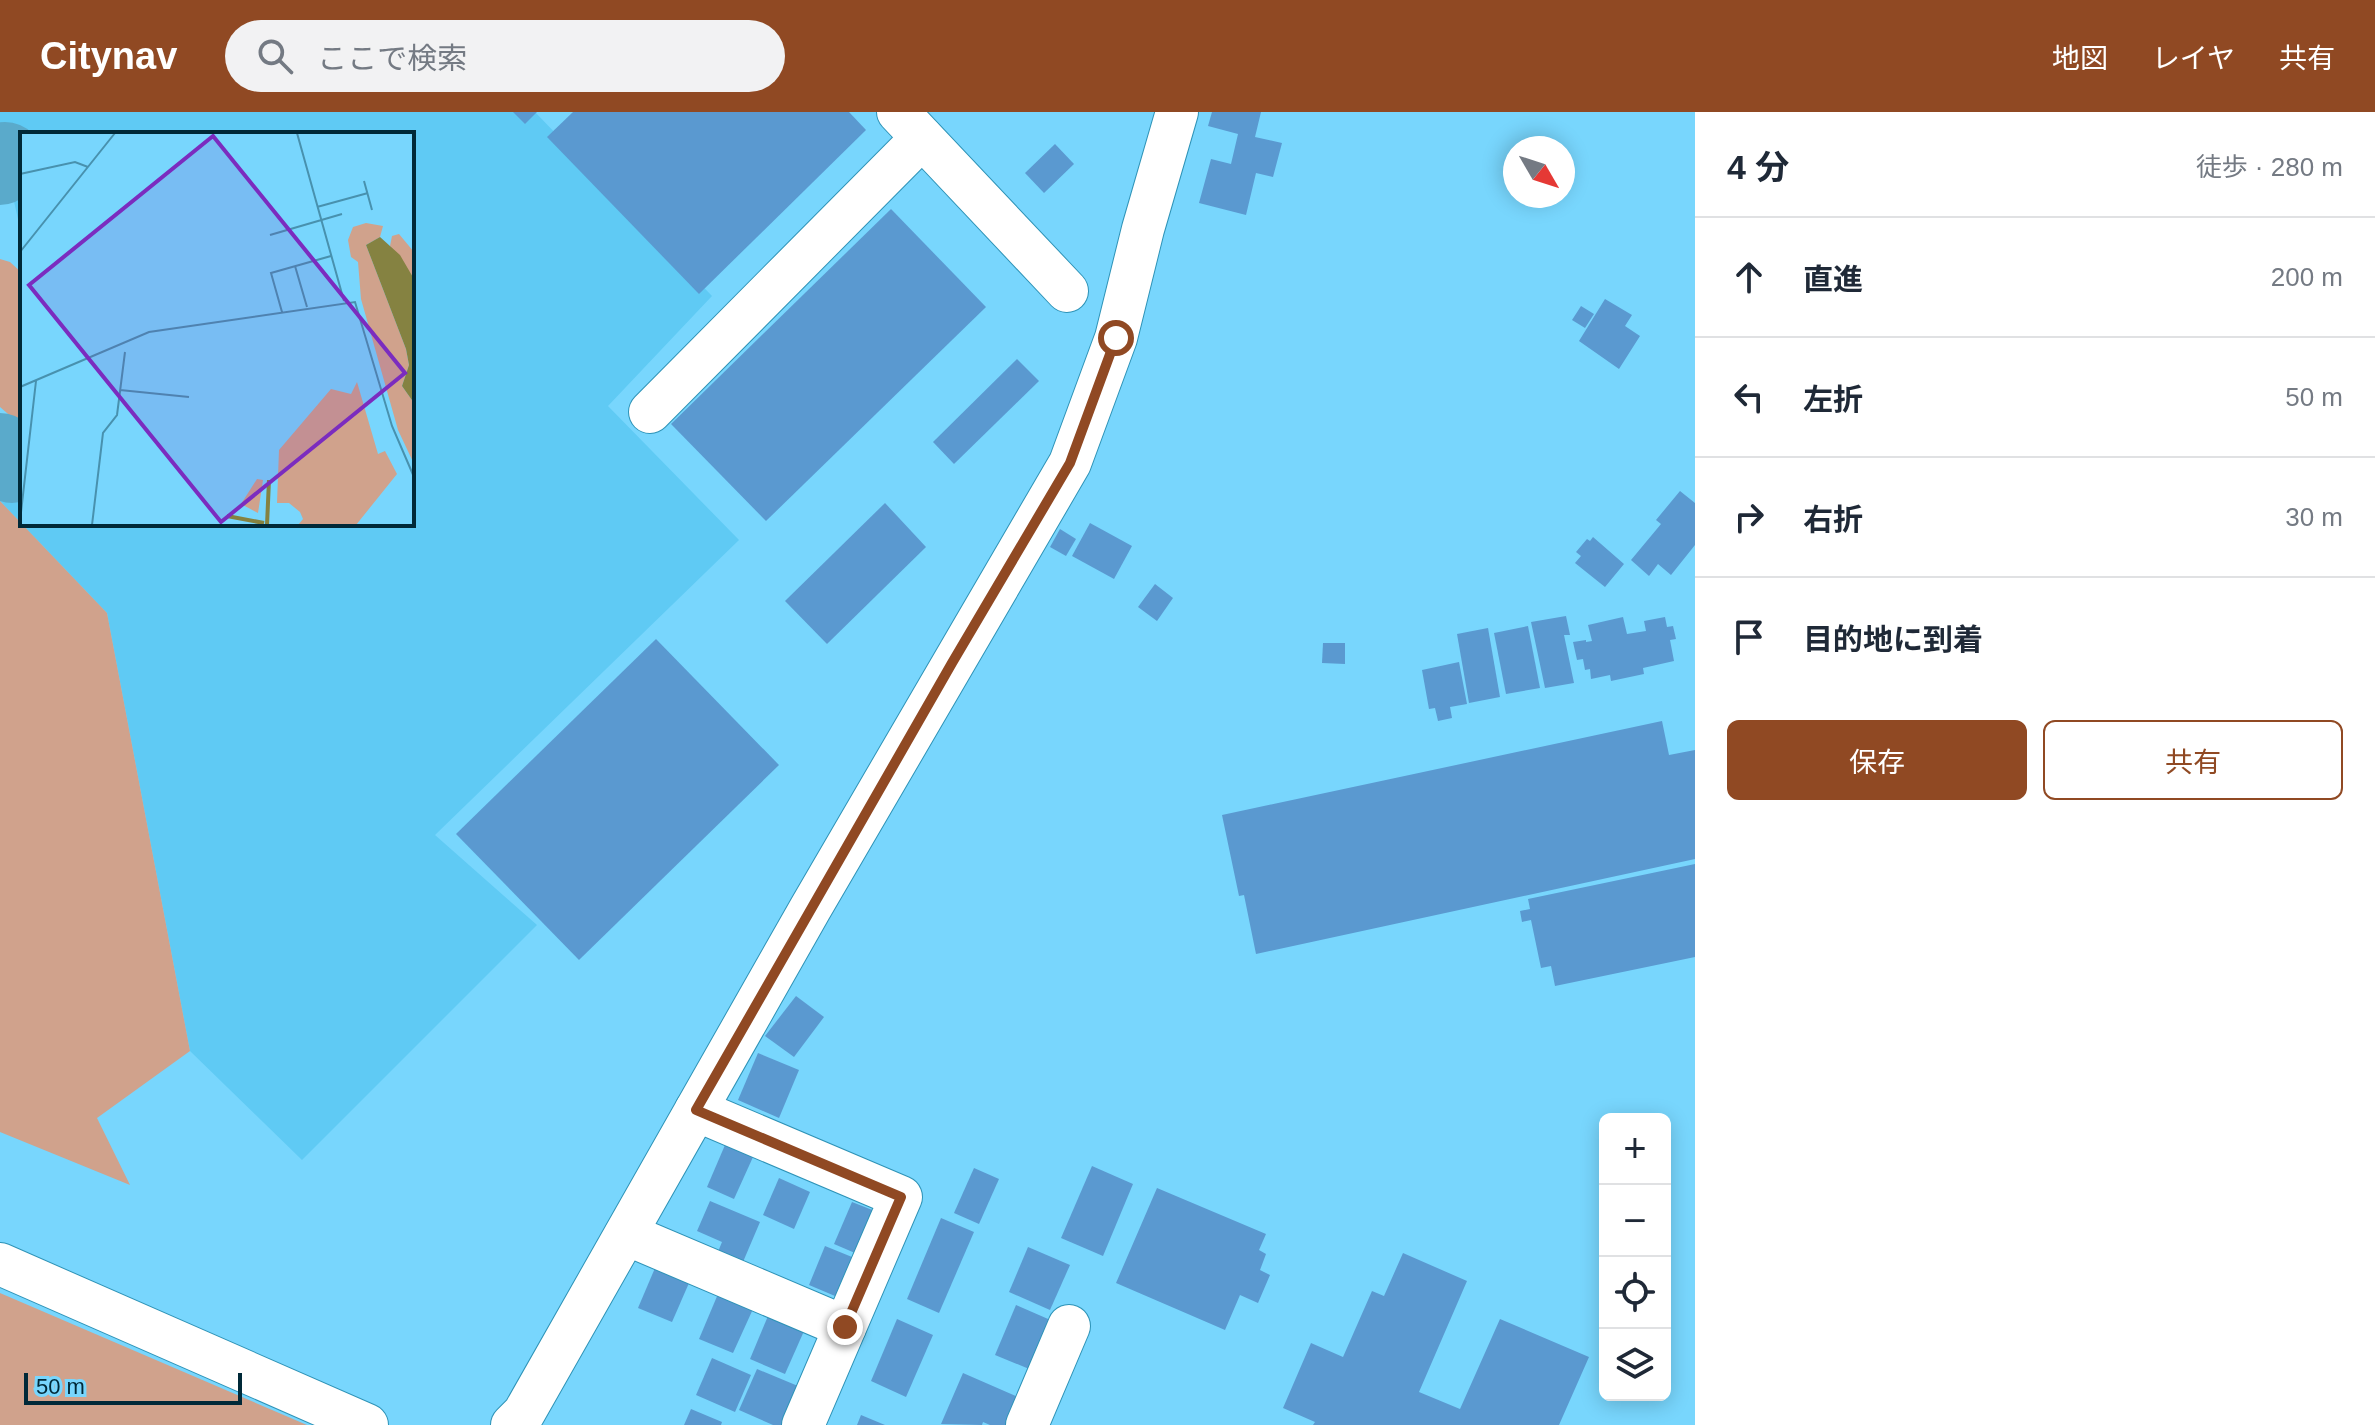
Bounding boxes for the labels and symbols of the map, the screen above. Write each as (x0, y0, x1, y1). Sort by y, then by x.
inset map (20, 132, 414, 526)
north arrow (1503, 136, 1575, 208)
route start (1098, 320, 1134, 356)
route end (827, 1309, 863, 1345)
scale bar (24, 1369, 242, 1405)

